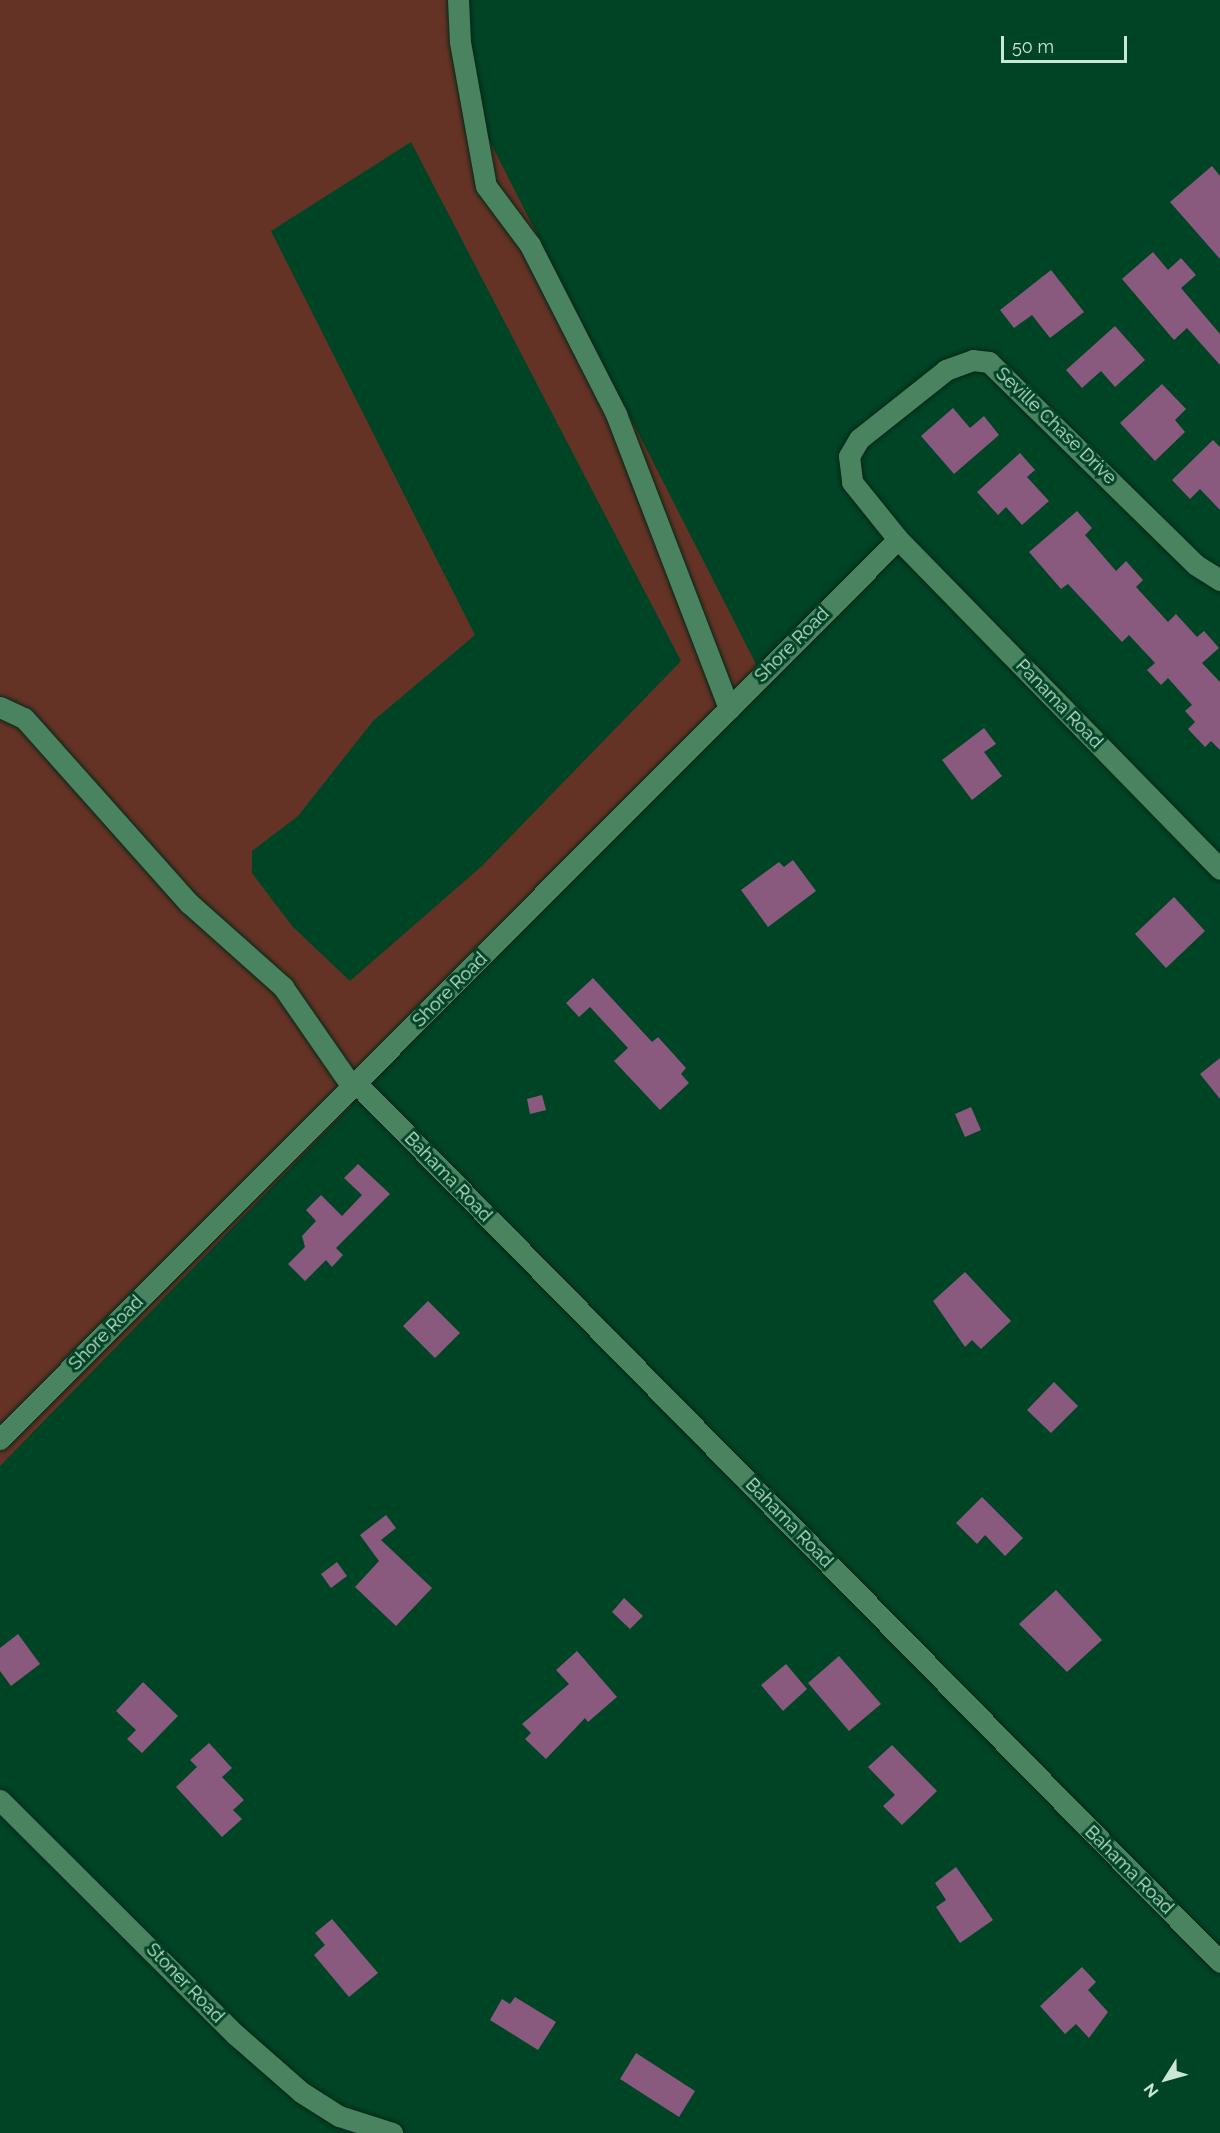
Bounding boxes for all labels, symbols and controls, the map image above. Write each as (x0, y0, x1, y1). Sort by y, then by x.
scale bar (1004, 24, 1130, 62)
text: 50 m (1012, 36, 1054, 57)
street label: Seville Chase Drive (991, 363, 1121, 489)
street label: Shore Road (750, 603, 834, 687)
street label: Panama Road (1011, 655, 1107, 753)
street label: Shore Road (408, 948, 492, 1032)
street label: Bahama Road (400, 1128, 496, 1226)
street label: Shore Road (64, 1291, 148, 1375)
street label: Bahama Road (741, 1474, 837, 1572)
street label: Bahama Road (1080, 1821, 1178, 1919)
street label: Stoner Road (142, 1939, 228, 2027)
north arrow (1136, 2049, 1196, 2109)
text: N (1140, 2080, 1162, 2101)

